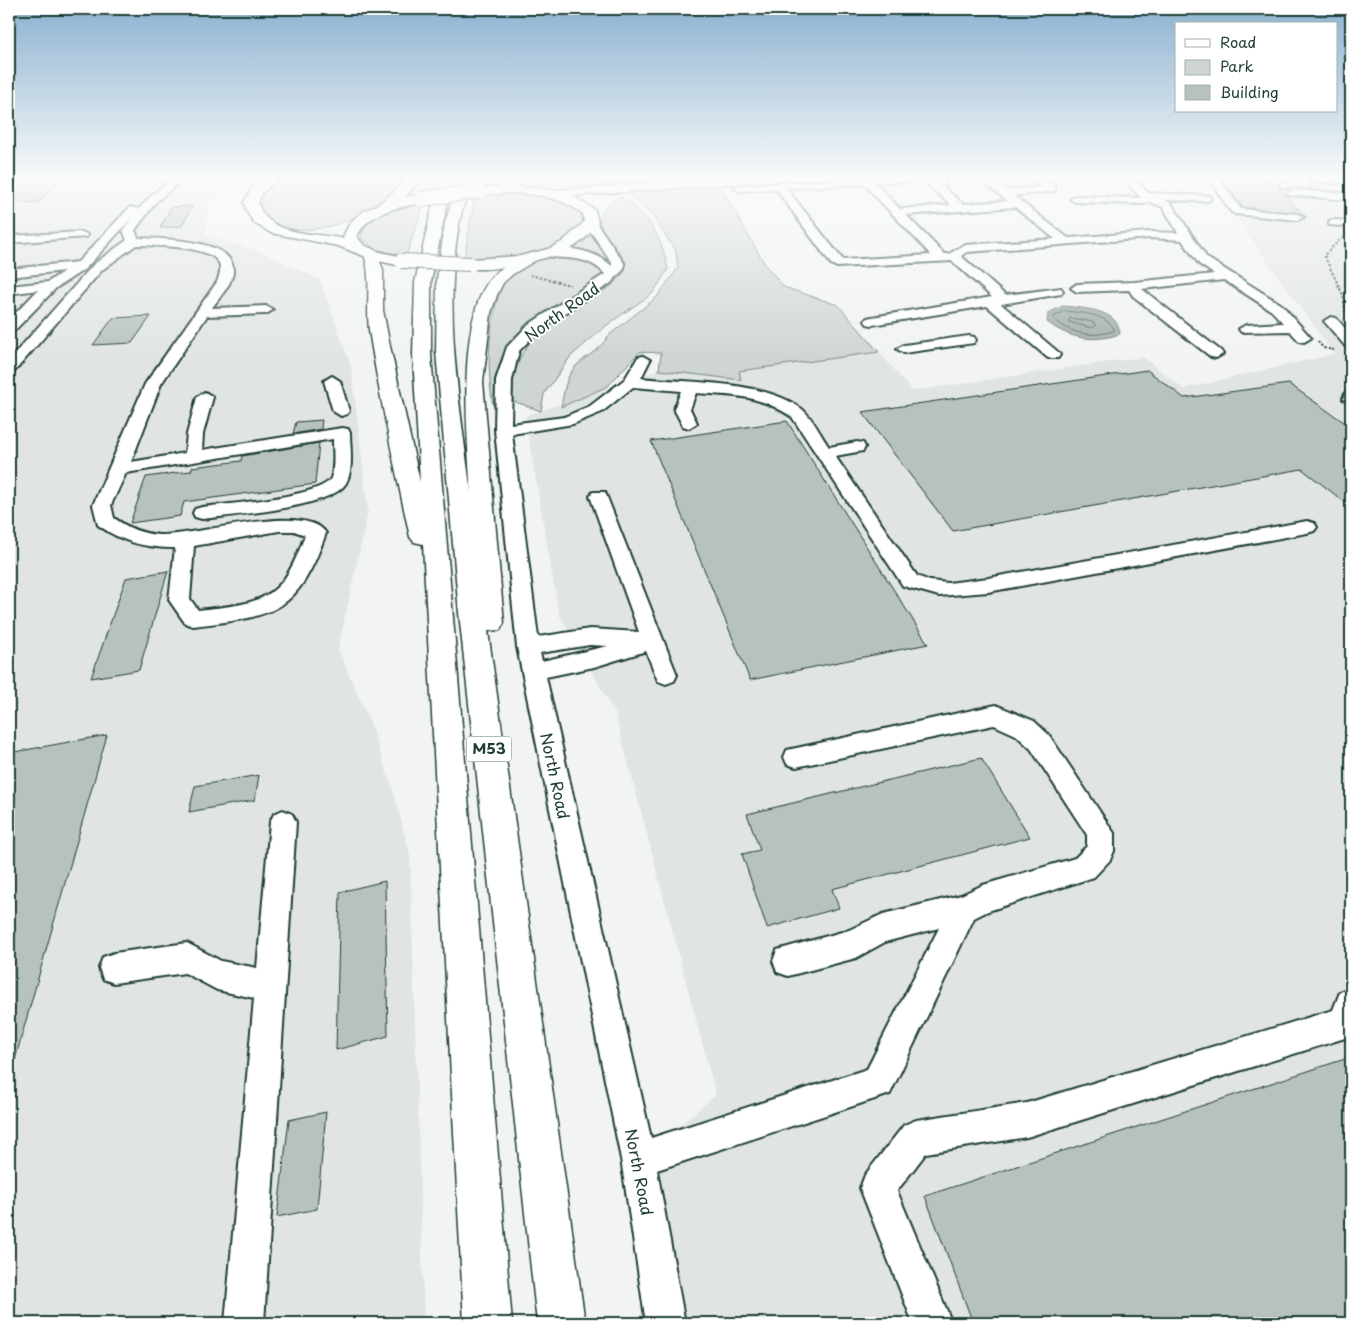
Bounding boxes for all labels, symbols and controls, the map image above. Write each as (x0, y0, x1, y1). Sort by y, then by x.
legend (1175, 22, 1338, 112)
text: Road (1220, 30, 1256, 53)
text: Park (1220, 54, 1254, 77)
text: Building (1220, 80, 1279, 103)
street label: North Road (519, 276, 604, 347)
street label: North Road (535, 730, 577, 821)
road number: M53 (466, 736, 512, 762)
street label: North Road (620, 1126, 660, 1217)

